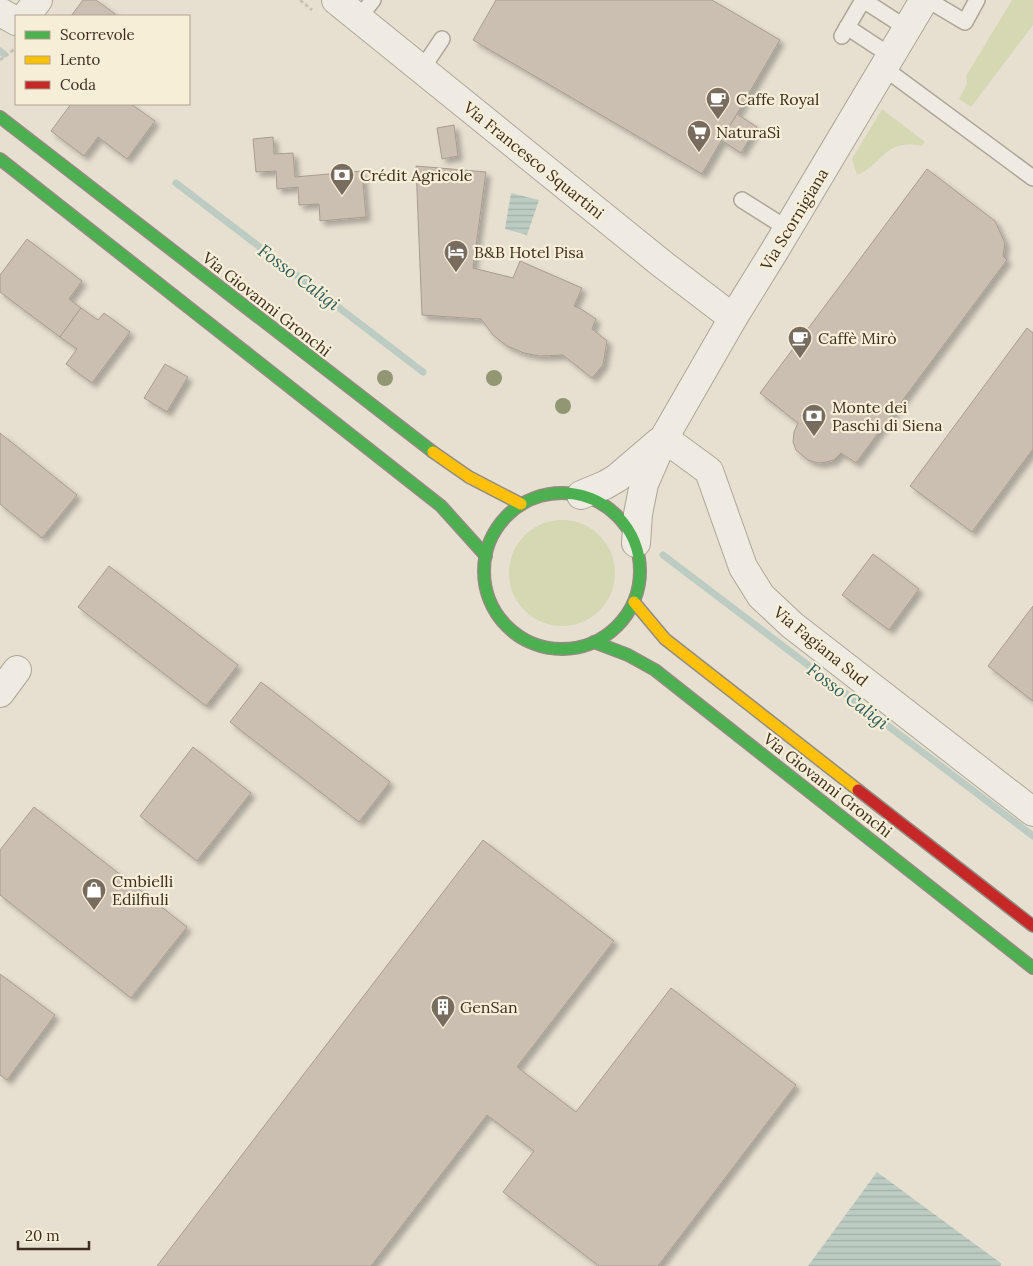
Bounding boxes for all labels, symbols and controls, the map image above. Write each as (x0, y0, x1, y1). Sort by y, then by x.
legend (15, 15, 190, 105)
text: Scorrevole (60, 25, 135, 44)
text: Lento (60, 50, 101, 69)
text: Coda (60, 75, 96, 94)
cafe icon: Caffe Royal (705, 86, 731, 120)
place label: Caffe Royal (736, 89, 819, 109)
street label: Via Francesco Squartini (459, 96, 608, 223)
supermarket icon: NaturaSì (686, 119, 712, 153)
place label: NaturaSì (716, 122, 781, 142)
bank icon: Crédit Agricole (329, 162, 355, 196)
place label: Crédit Agricole (360, 165, 473, 185)
street label: Via Scornigiana (755, 165, 832, 274)
water label: Fosso Caligi (254, 239, 345, 315)
hotel icon: B&B Hotel Pisa (443, 239, 469, 273)
place label: B&B Hotel Pisa (474, 242, 584, 262)
street label: Via Giovanni Gronchi (198, 247, 335, 361)
cafe icon: Caffè Mirò (787, 325, 813, 359)
place label: Caffè Mirò (818, 328, 897, 348)
place label: Monte dei Paschi di Siena (832, 397, 942, 435)
bank icon: Monte dei Paschi di Siena (801, 403, 827, 437)
street label: Via Fagiana Sud (769, 601, 873, 690)
water label: Fosso Caligi (803, 658, 894, 734)
street label: Via Giovanni Gronchi (759, 728, 896, 842)
place label: Cmbielli Edilfiuli (112, 871, 173, 909)
shop icon: Cmbielli Edilfiuli (81, 877, 107, 911)
building icon: GenSan (430, 994, 456, 1028)
place label: GenSan (460, 997, 518, 1017)
scale bar (18, 1218, 89, 1250)
text: 20 m (25, 1226, 60, 1245)

